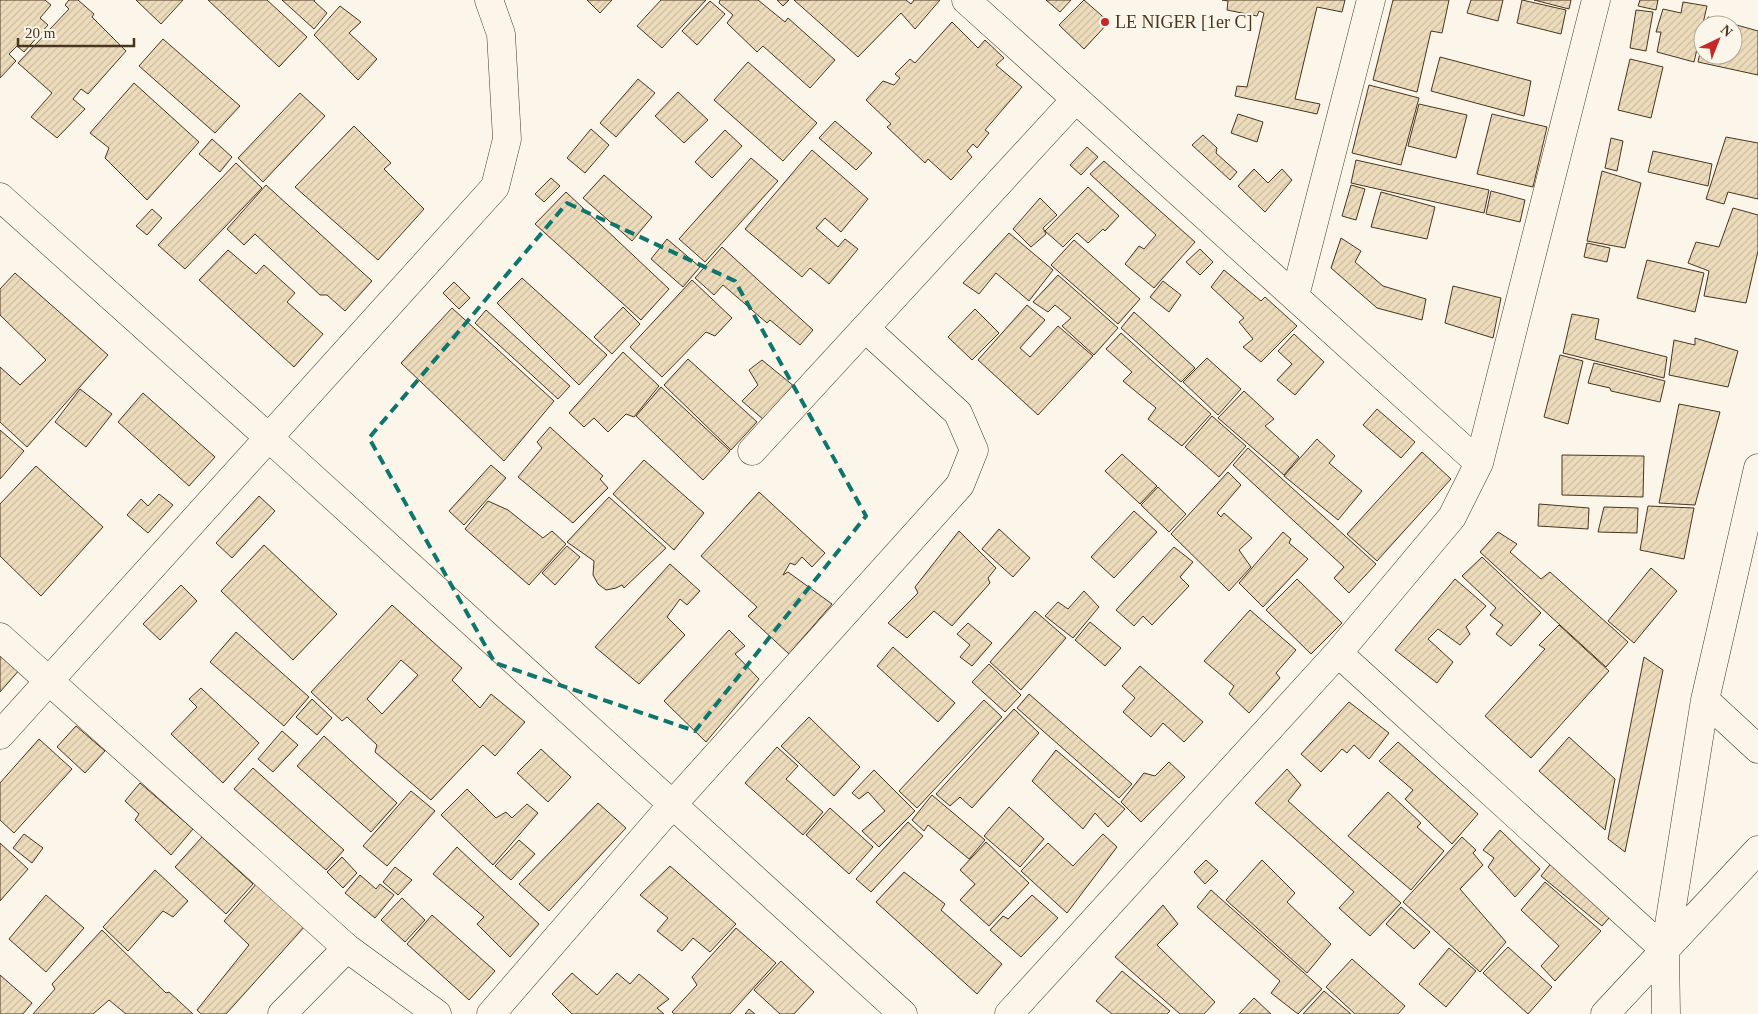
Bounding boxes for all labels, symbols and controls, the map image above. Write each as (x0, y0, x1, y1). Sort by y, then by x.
place label: LE NIGER [1er C] (1115, 12, 1252, 32)
scale bar (18, 15, 134, 47)
north arrow (1693, 15, 1743, 65)
marker: LE NIGER [1er C] (1099, 16, 1111, 28)
text: N (1718, 22, 1735, 40)
text: 20 m (25, 25, 56, 41)

